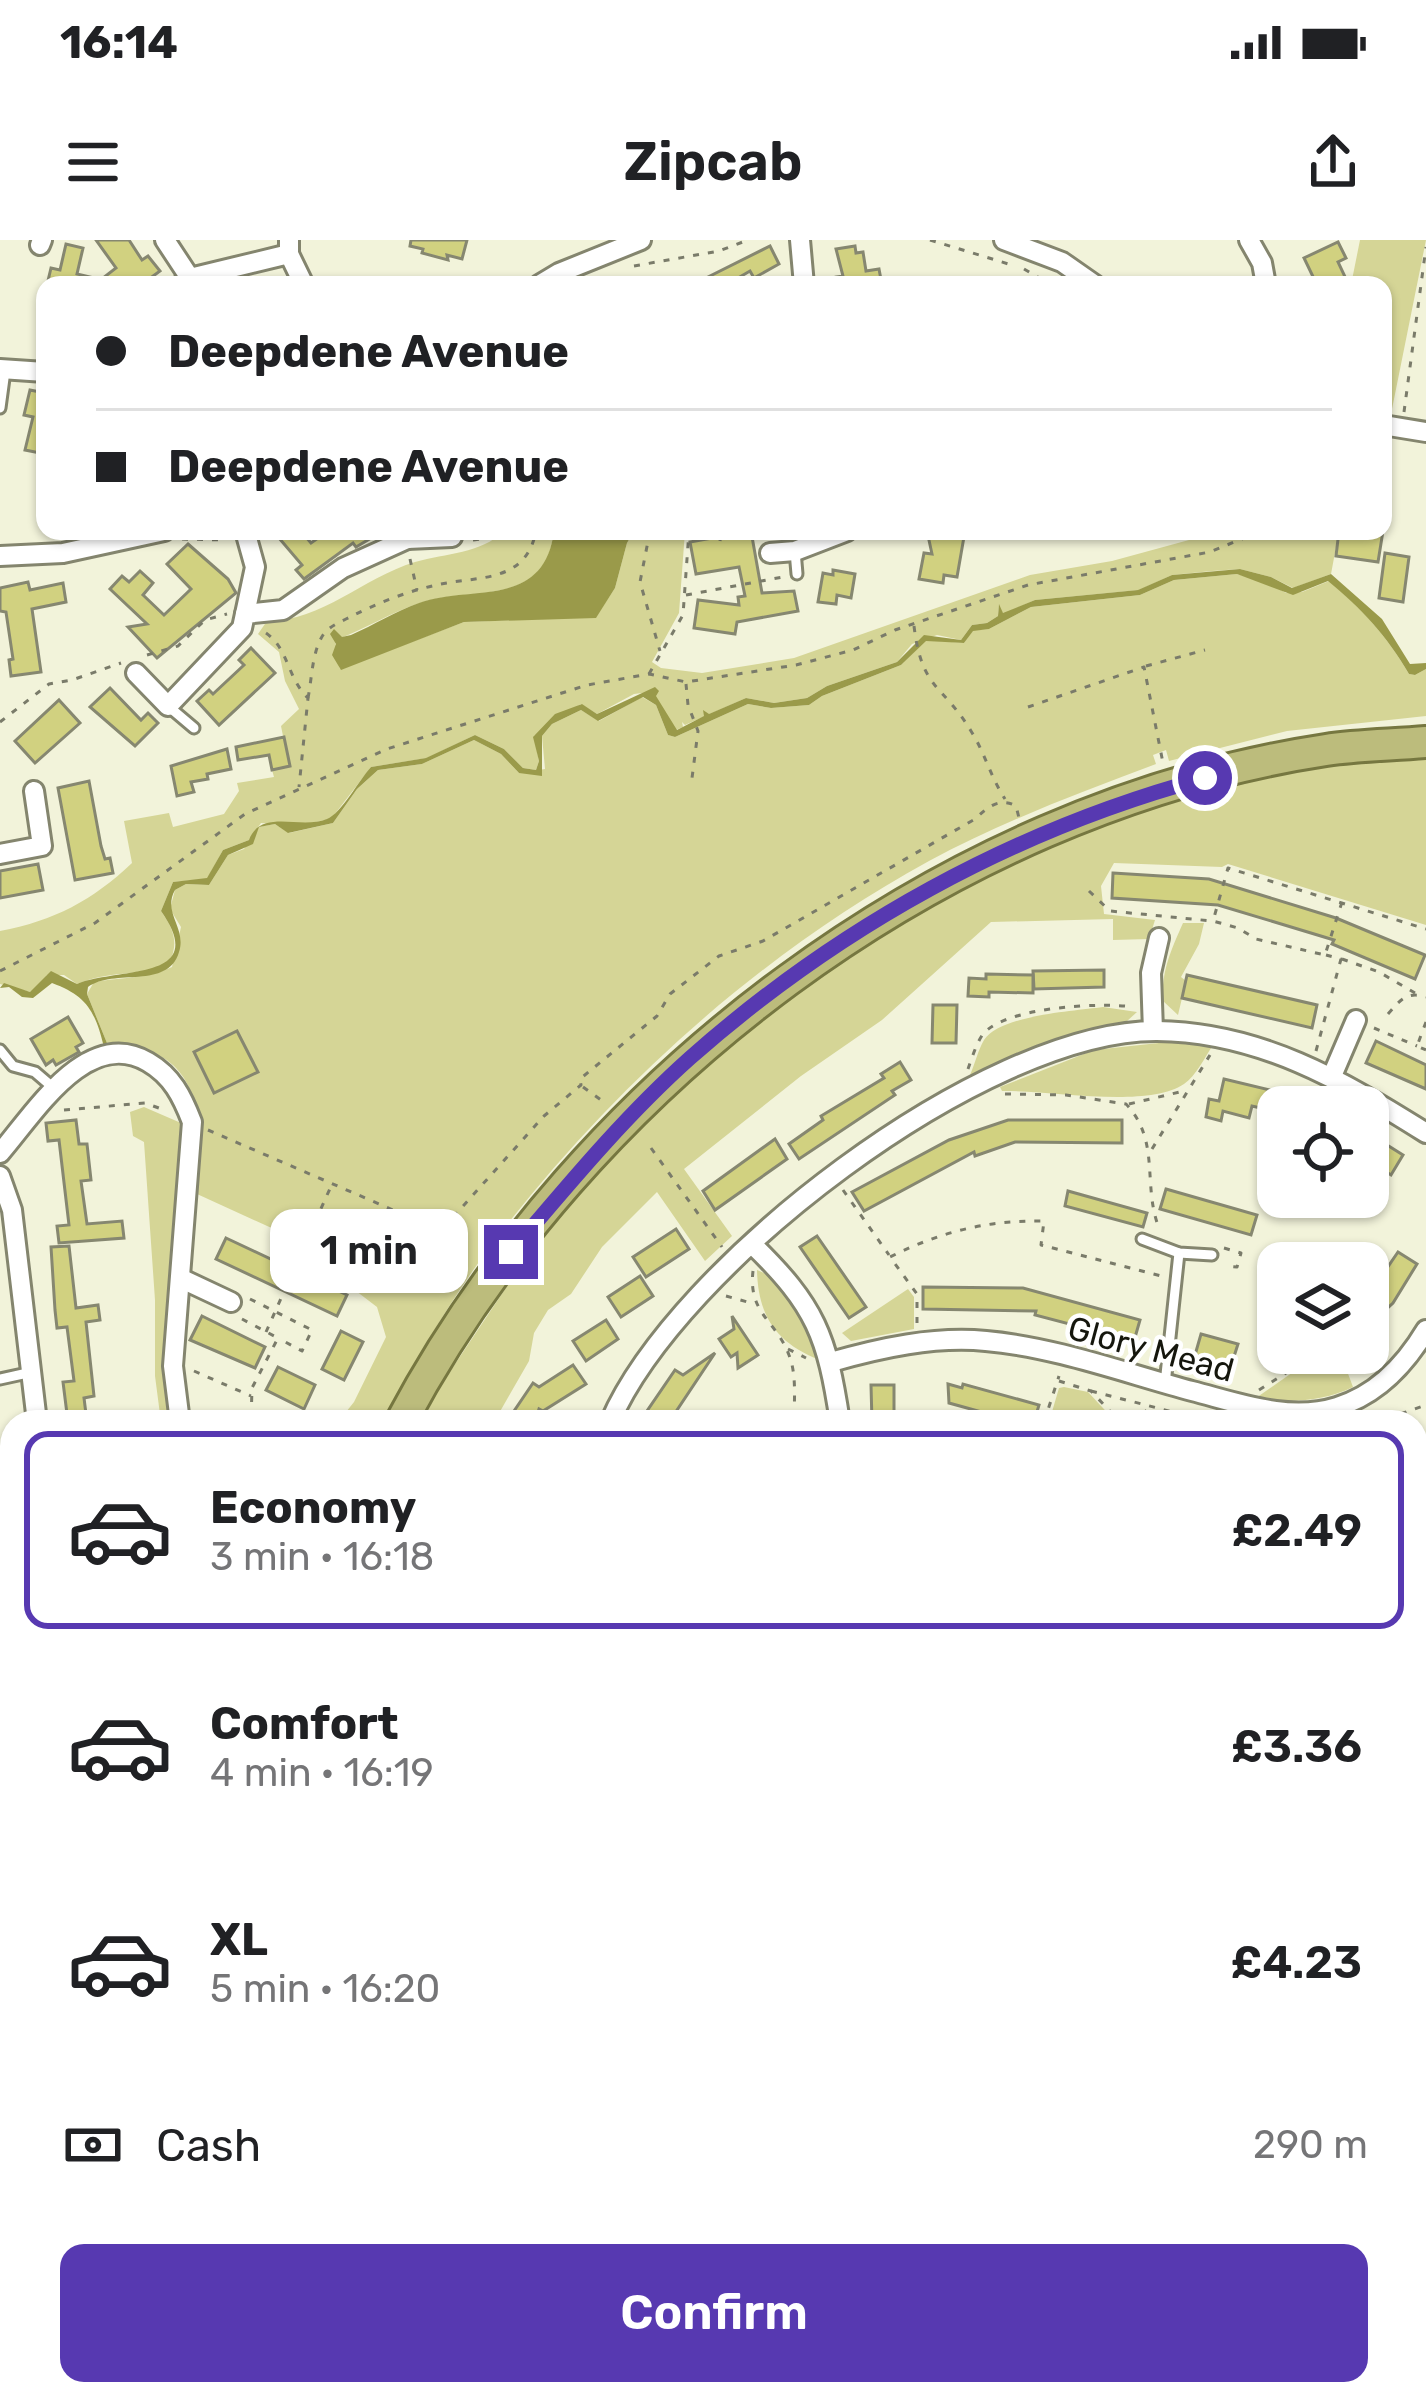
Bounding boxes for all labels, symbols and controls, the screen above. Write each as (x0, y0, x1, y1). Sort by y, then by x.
text: 16:14 (60, 16, 178, 69)
icon: menu (60, 129, 126, 195)
icon: share (1300, 129, 1366, 195)
text: Zipcab (623, 130, 803, 194)
text: Deepdene Avenue (168, 325, 569, 378)
text: Deepdene Avenue (168, 440, 569, 493)
route start (1178, 751, 1232, 805)
map controls (1257, 1086, 1389, 1374)
button: locate (1257, 1086, 1389, 1218)
callout: 1 min (271, 1210, 469, 1294)
route end (484, 1225, 538, 1279)
text: 1 min (320, 1228, 418, 1274)
button: layers (1257, 1242, 1389, 1374)
street label: Glory Mead (1064, 1308, 1238, 1390)
icon: car (66, 1476, 174, 1584)
text: Economy (210, 1481, 416, 1534)
text: £2.49 (1231, 1504, 1362, 1557)
text: 3 min · 16:18 (210, 1534, 434, 1580)
icon: car (66, 1692, 174, 1800)
text: Comfort (210, 1697, 399, 1750)
text: £3.36 (1231, 1720, 1362, 1773)
text: 4 min · 16:19 (210, 1750, 434, 1796)
icon: car (66, 1908, 174, 2016)
text: XL (210, 1913, 268, 1966)
text: £4.23 (1231, 1936, 1362, 1989)
text: 5 min · 16:20 (210, 1966, 440, 2012)
icon: cash (60, 2112, 126, 2178)
text: Cash (156, 2119, 261, 2172)
text: 290 m (1253, 2122, 1368, 2168)
button: Confirm (60, 2244, 1368, 2382)

